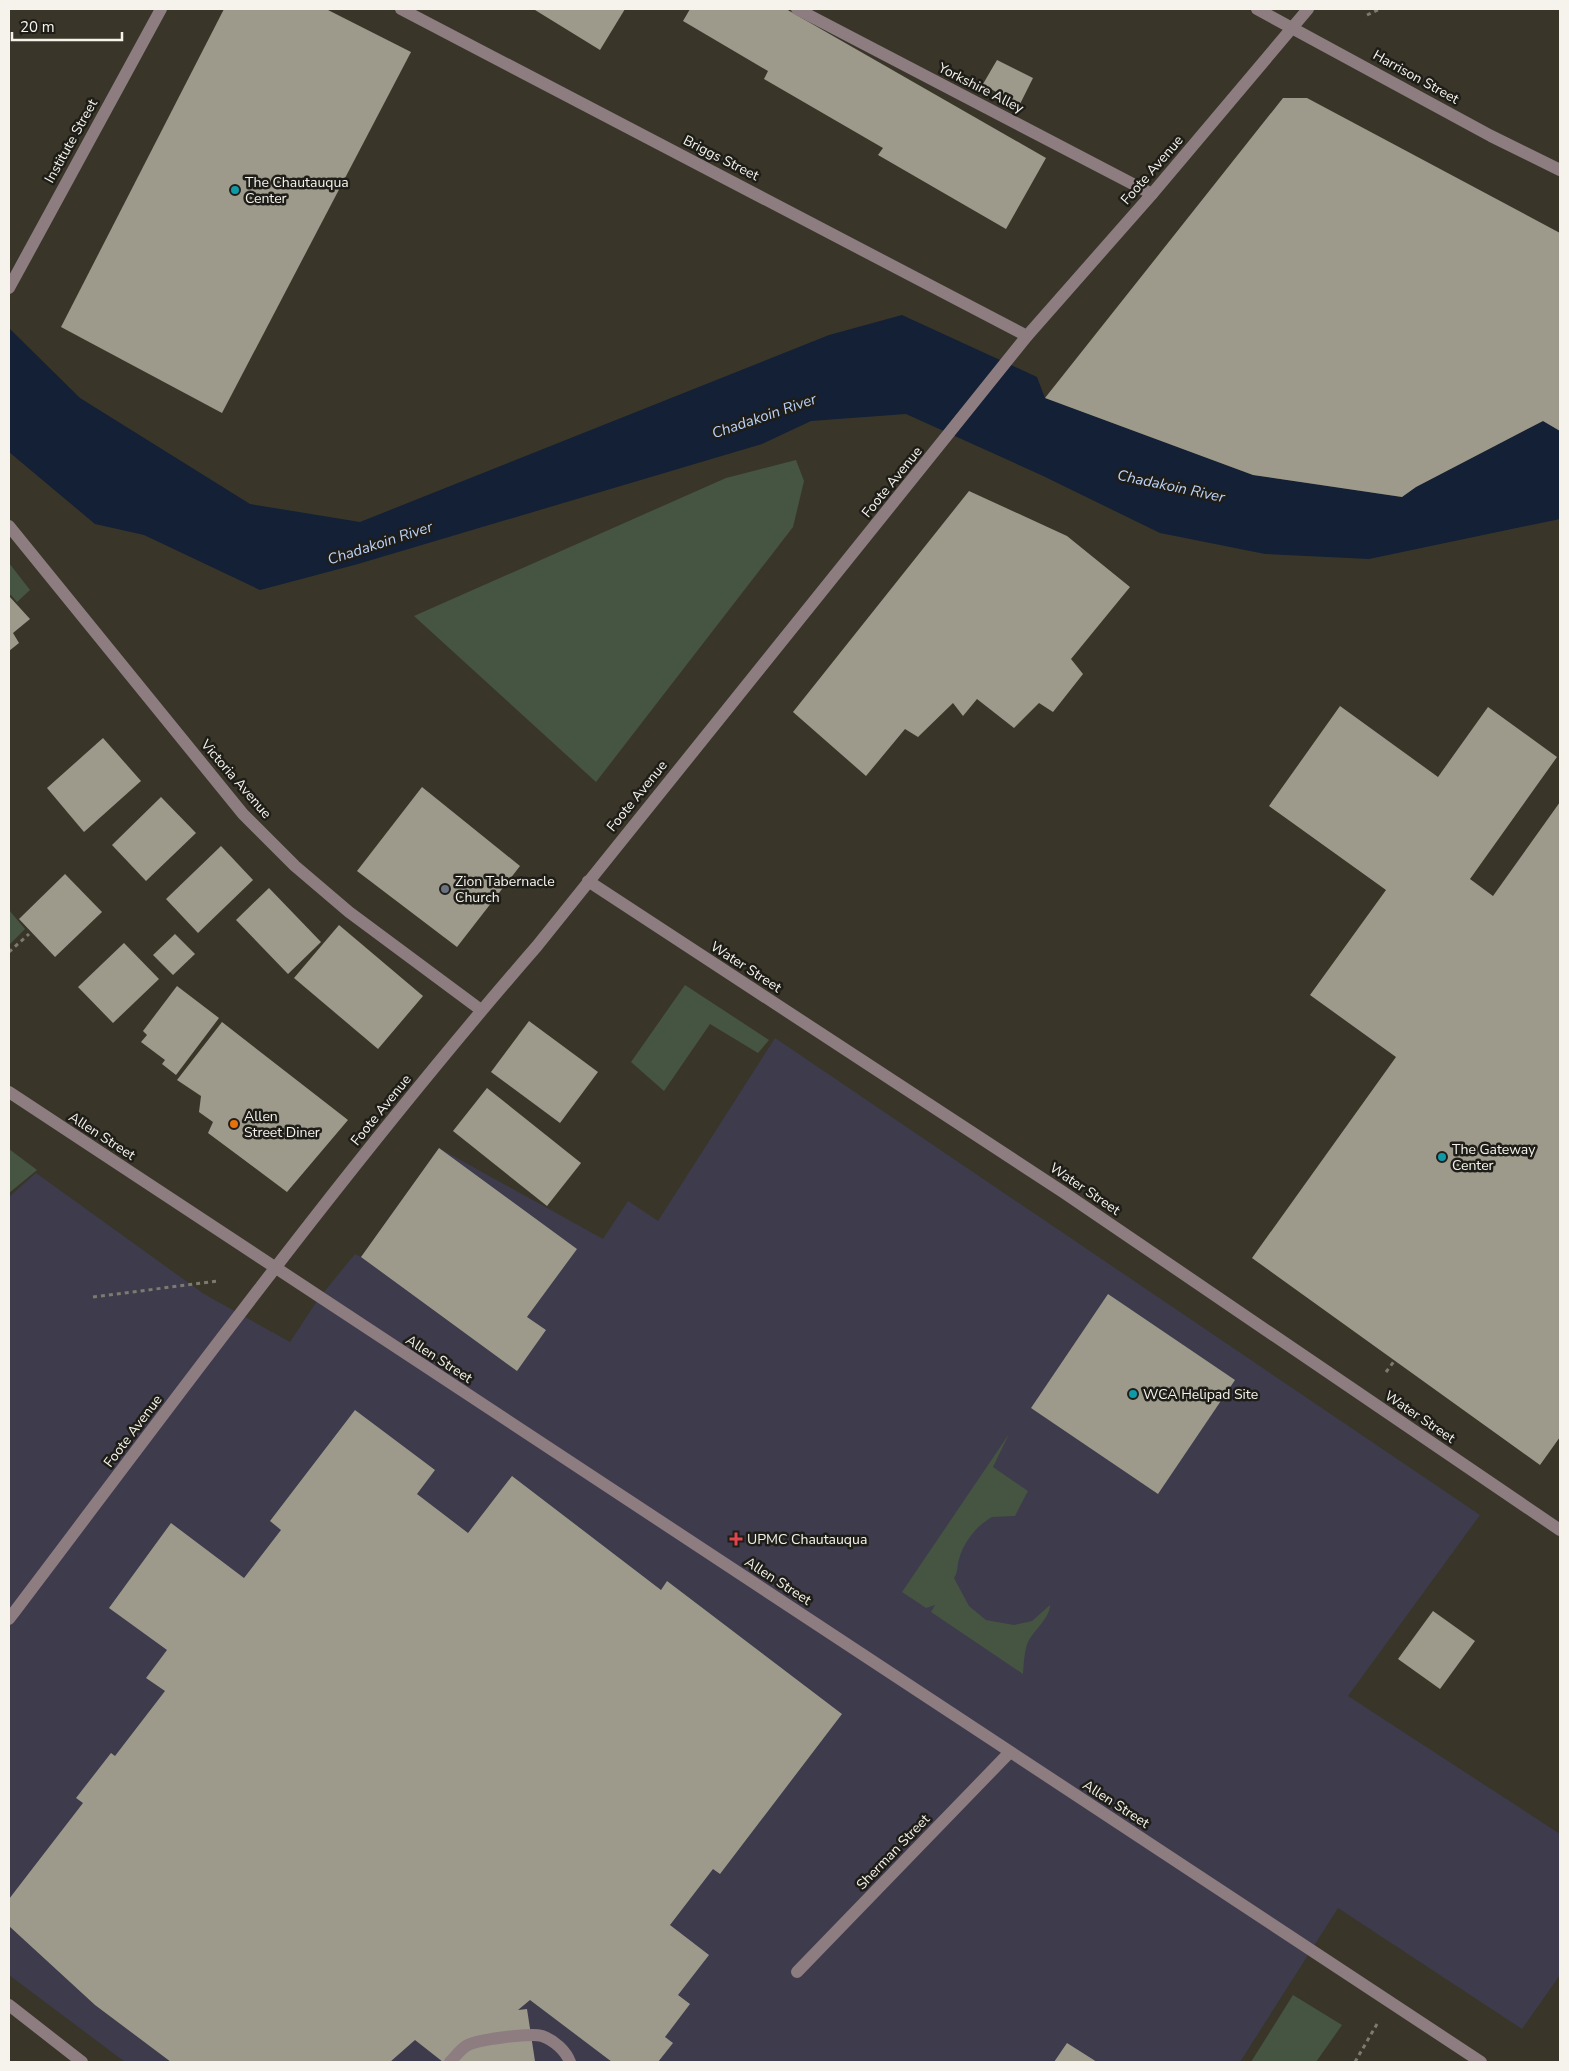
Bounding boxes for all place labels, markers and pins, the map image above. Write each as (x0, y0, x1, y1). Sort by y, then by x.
place label: The Chautauqua Center (245, 173, 349, 208)
marker: The Chautauqua Center (229, 184, 241, 196)
place label: Zion Tabernacle Church (455, 872, 555, 907)
marker: Zion Tabernacle Church (439, 883, 451, 895)
place label: Allen Street Diner (244, 1107, 320, 1142)
marker: Allen Street Diner (228, 1118, 240, 1130)
place label: The Gateway Center (1452, 1140, 1536, 1175)
marker: The Gateway Center (1436, 1151, 1448, 1163)
place label: WCA Helipad Site (1143, 1385, 1258, 1404)
marker: WCA Helipad Site (1127, 1388, 1139, 1400)
place label: UPMC Chautauqua (747, 1530, 867, 1549)
marker: UPMC Chautauqua (729, 1532, 743, 1546)

